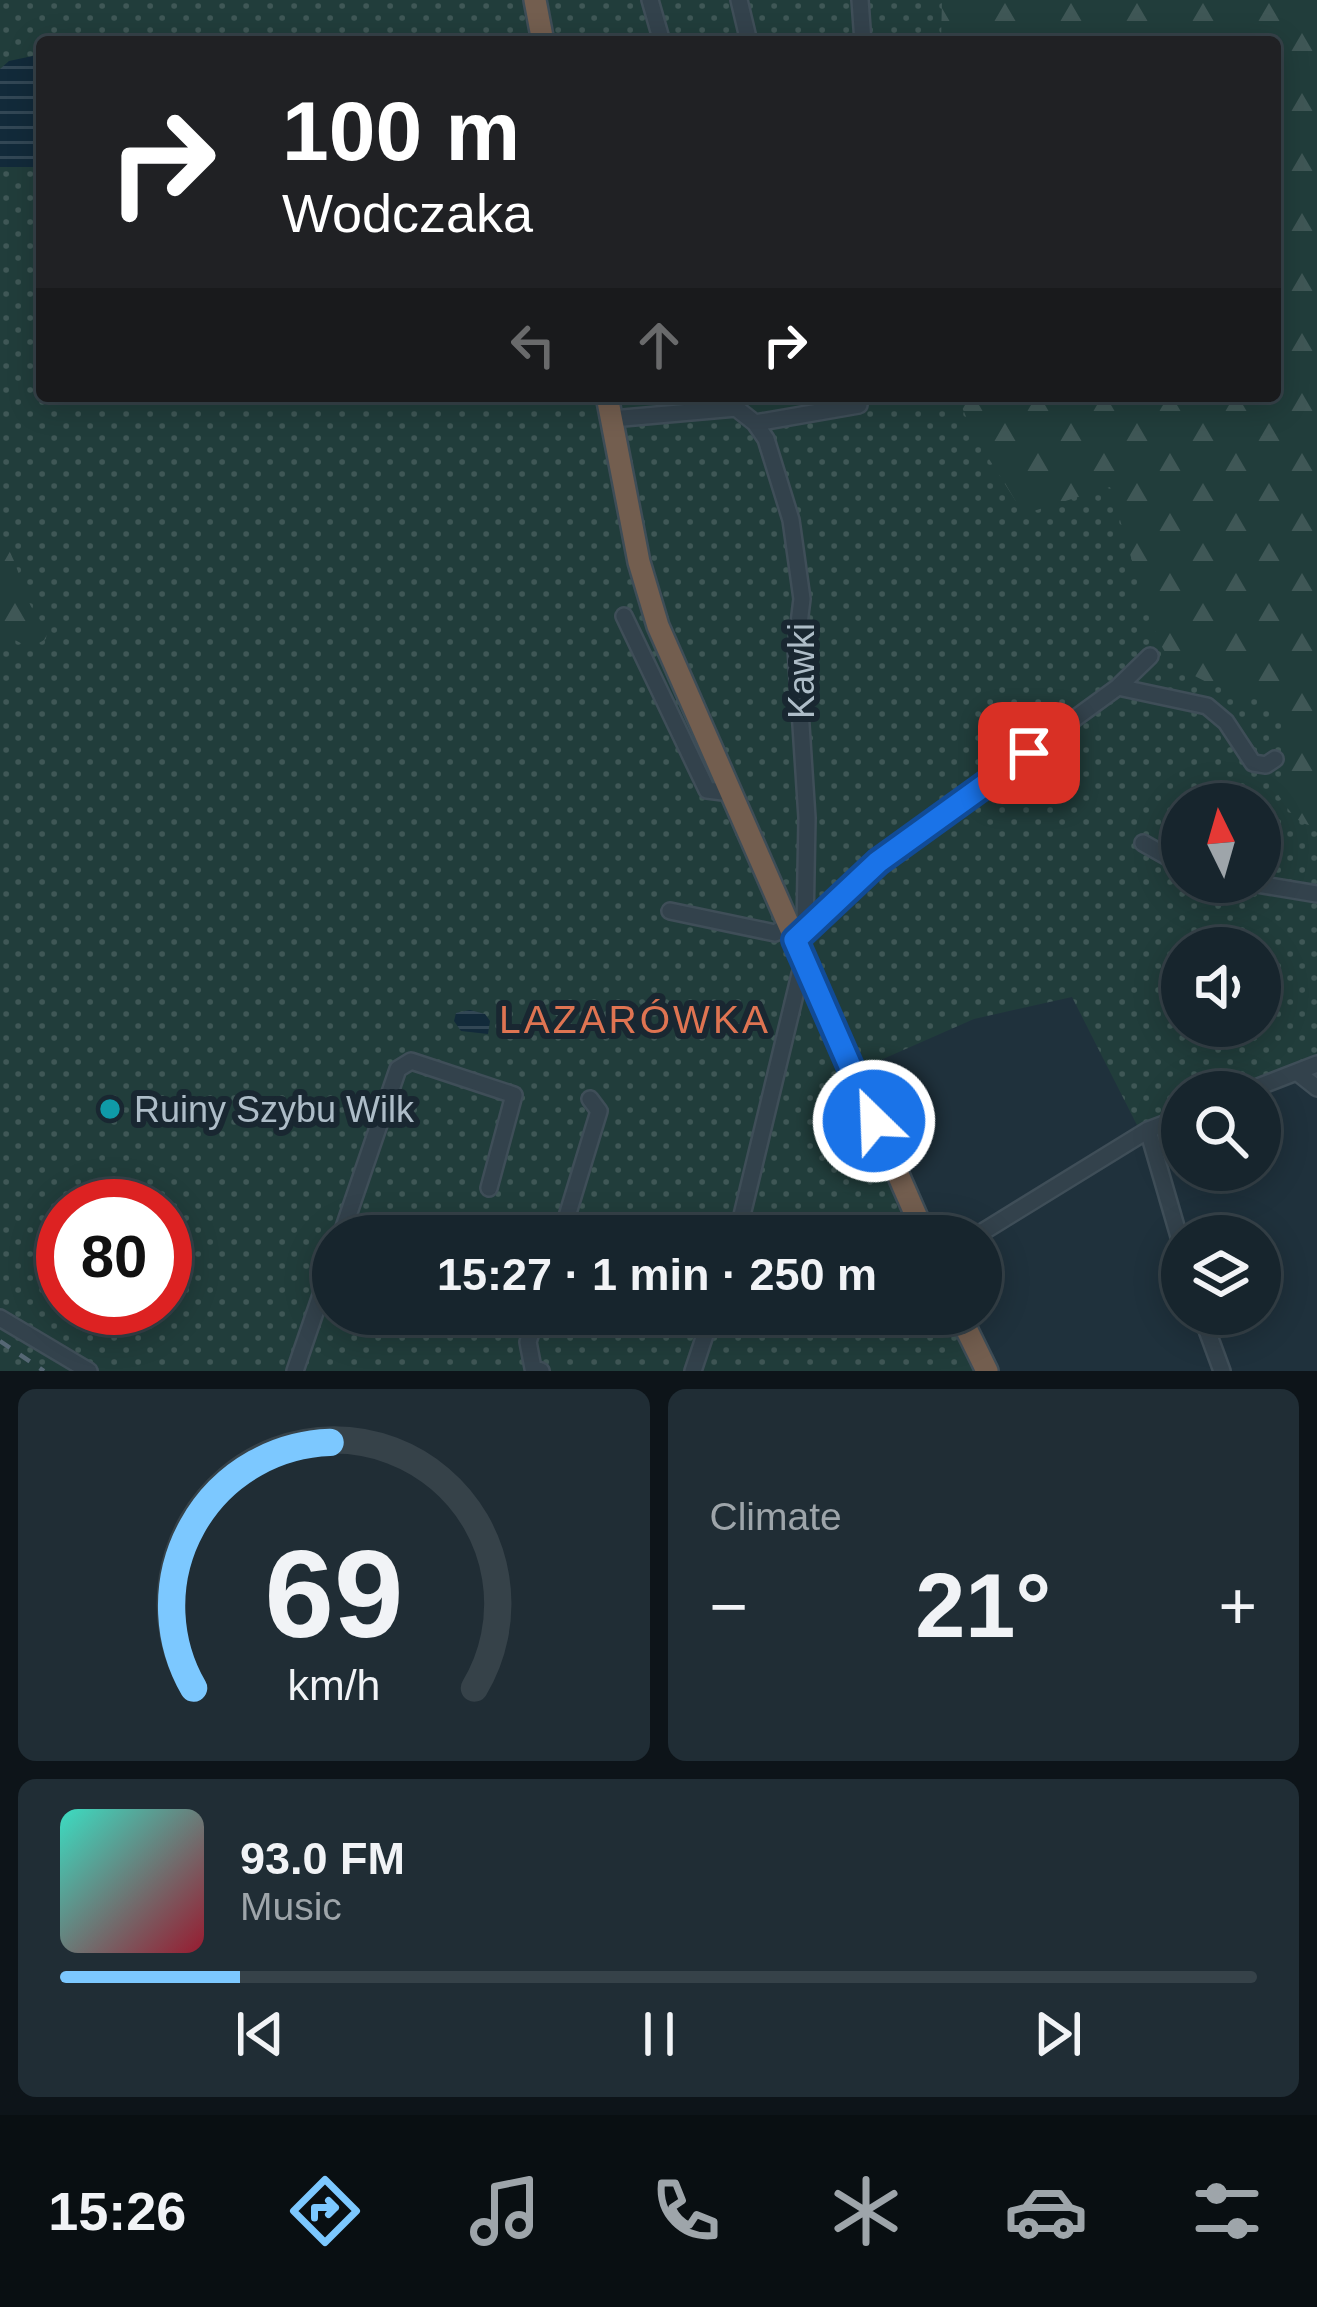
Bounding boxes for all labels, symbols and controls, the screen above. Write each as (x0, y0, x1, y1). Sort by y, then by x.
icon: right (84, 84, 240, 240)
text: 100 m (282, 84, 520, 178)
text: Wodczaka (282, 183, 533, 243)
icon: left (500, 312, 566, 378)
icon: ahead (626, 312, 692, 378)
icon: right (752, 312, 818, 378)
street label: Kawki (781, 623, 822, 719)
pin (978, 702, 1080, 804)
icon: arrive (996, 720, 1062, 786)
north arrow (1161, 783, 1281, 903)
map controls (1161, 783, 1281, 1335)
button: sound (1161, 927, 1281, 1047)
district label: LAZARÓWKA (499, 998, 771, 1041)
position arrow (811, 1058, 937, 1184)
button: search (1161, 1071, 1281, 1191)
place label: Ruiny Szybu Wilk (134, 1089, 415, 1130)
marker: Ruiny Szybu Wilk (97, 1096, 123, 1122)
speed limit sign: 80 (36, 1179, 192, 1335)
button: layers (1161, 1215, 1281, 1335)
text: 15:27 · 1 min · 250 m (437, 1249, 877, 1300)
text: Climate (710, 1495, 842, 1538)
text: 69 (264, 1524, 403, 1663)
text: 21° (915, 1556, 1051, 1656)
text: − (710, 1569, 748, 1643)
text: + (1218, 1569, 1257, 1643)
text: km/h (287, 1661, 380, 1709)
text: 93.0 FM (240, 1833, 405, 1884)
text: Music (240, 1885, 342, 1928)
icon: previous (227, 2001, 293, 2067)
icon: pause (626, 2001, 692, 2067)
icon: next (1025, 2001, 1091, 2067)
icon: directions (283, 2169, 367, 2253)
icon: music (463, 2169, 547, 2253)
icon: phone (644, 2169, 728, 2253)
icon: climate (824, 2169, 908, 2253)
icon: car (1004, 2169, 1088, 2253)
icon: filters (1185, 2169, 1269, 2253)
text: 15:26 (48, 2181, 186, 2241)

